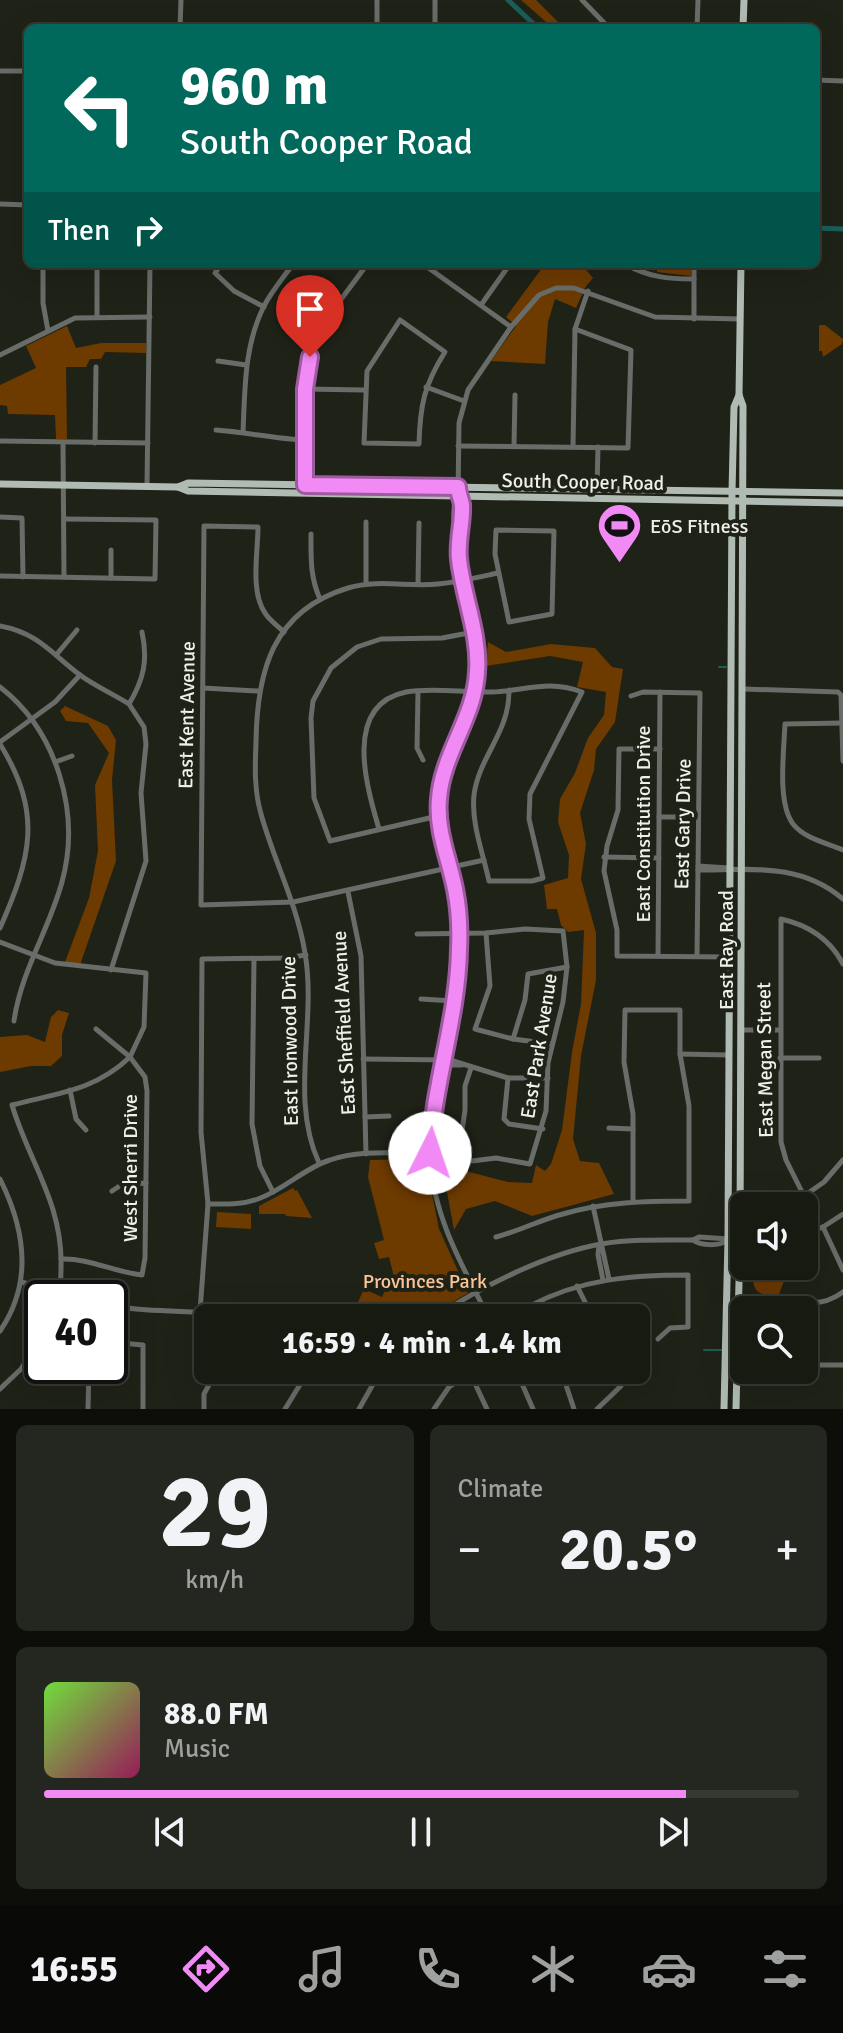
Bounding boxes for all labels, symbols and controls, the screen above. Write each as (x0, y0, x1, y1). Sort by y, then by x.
text: 960 m (180, 51, 328, 120)
icon: left (48, 56, 152, 160)
text: South Cooper Road (180, 120, 473, 165)
icon: right (126, 208, 170, 252)
text: Then (48, 212, 110, 249)
pin (276, 275, 344, 357)
icon: arrive (288, 287, 332, 331)
street label: South Cooper Road (501, 468, 665, 496)
sports icon: EōS Fitness (595, 502, 643, 565)
place label: EōS Fitness (650, 514, 748, 539)
street label: East Kent Avenue (173, 641, 201, 789)
street label: East Constitution Drive (631, 726, 656, 922)
street label: East Gary Drive (669, 758, 697, 890)
street label: East Ray Road (714, 890, 739, 1010)
street label: East Sheffield Avenue (327, 930, 361, 1116)
street label: East Ironwood Drive (276, 956, 304, 1126)
street label: East Park Avenue (515, 972, 563, 1120)
street label: East Megan Street (751, 982, 779, 1138)
street label: West Sherri Drive (118, 1094, 143, 1242)
position arrow (388, 1111, 472, 1195)
map controls (730, 1192, 818, 1384)
button: sound (730, 1192, 818, 1280)
park label: Provinces Park (363, 1269, 487, 1294)
speed limit sign: 40 (24, 1280, 128, 1384)
button: search (730, 1296, 818, 1384)
text: 16:59 · 4 min · 1.4 km (282, 1325, 562, 1362)
text: 29 (159, 1448, 271, 1576)
text: Climate (458, 1473, 543, 1505)
text: 20.5° (559, 1513, 697, 1587)
text: − (458, 1523, 481, 1577)
text: + (775, 1523, 799, 1577)
text: km/h (185, 1564, 244, 1596)
text: 88.0 FM (164, 1696, 269, 1733)
text: Music (164, 1733, 230, 1765)
icon: previous (148, 1810, 192, 1854)
icon: pause (399, 1810, 443, 1854)
icon: next (651, 1810, 695, 1854)
icon: directions (178, 1941, 234, 1997)
icon: music (294, 1941, 350, 1997)
icon: phone (410, 1941, 466, 1997)
icon: climate (525, 1941, 581, 1997)
icon: car (641, 1941, 697, 1997)
icon: filters (757, 1941, 813, 1997)
text: 16:55 (30, 1947, 118, 1992)

